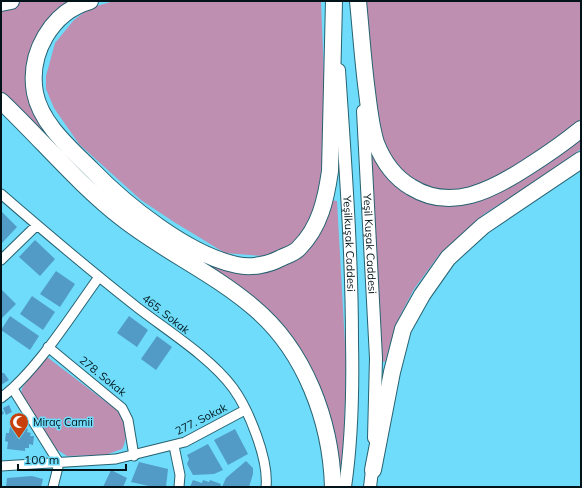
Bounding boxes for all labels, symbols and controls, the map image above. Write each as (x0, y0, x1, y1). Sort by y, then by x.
street label: Yeşil Kuşak Caddesi (360, 192, 380, 294)
street label: Yeşilkuşak Caddesi (340, 194, 358, 292)
street label: 465. Sokak (140, 291, 193, 337)
street label: 278. Sokak (77, 353, 129, 399)
street label: 277. Sokak (173, 400, 230, 438)
mosque icon: Miraç Camii (8, 411, 30, 439)
place label: Miraç Camii (33, 415, 93, 429)
scale bar (18, 446, 126, 472)
text: 100 m (24, 452, 59, 467)

